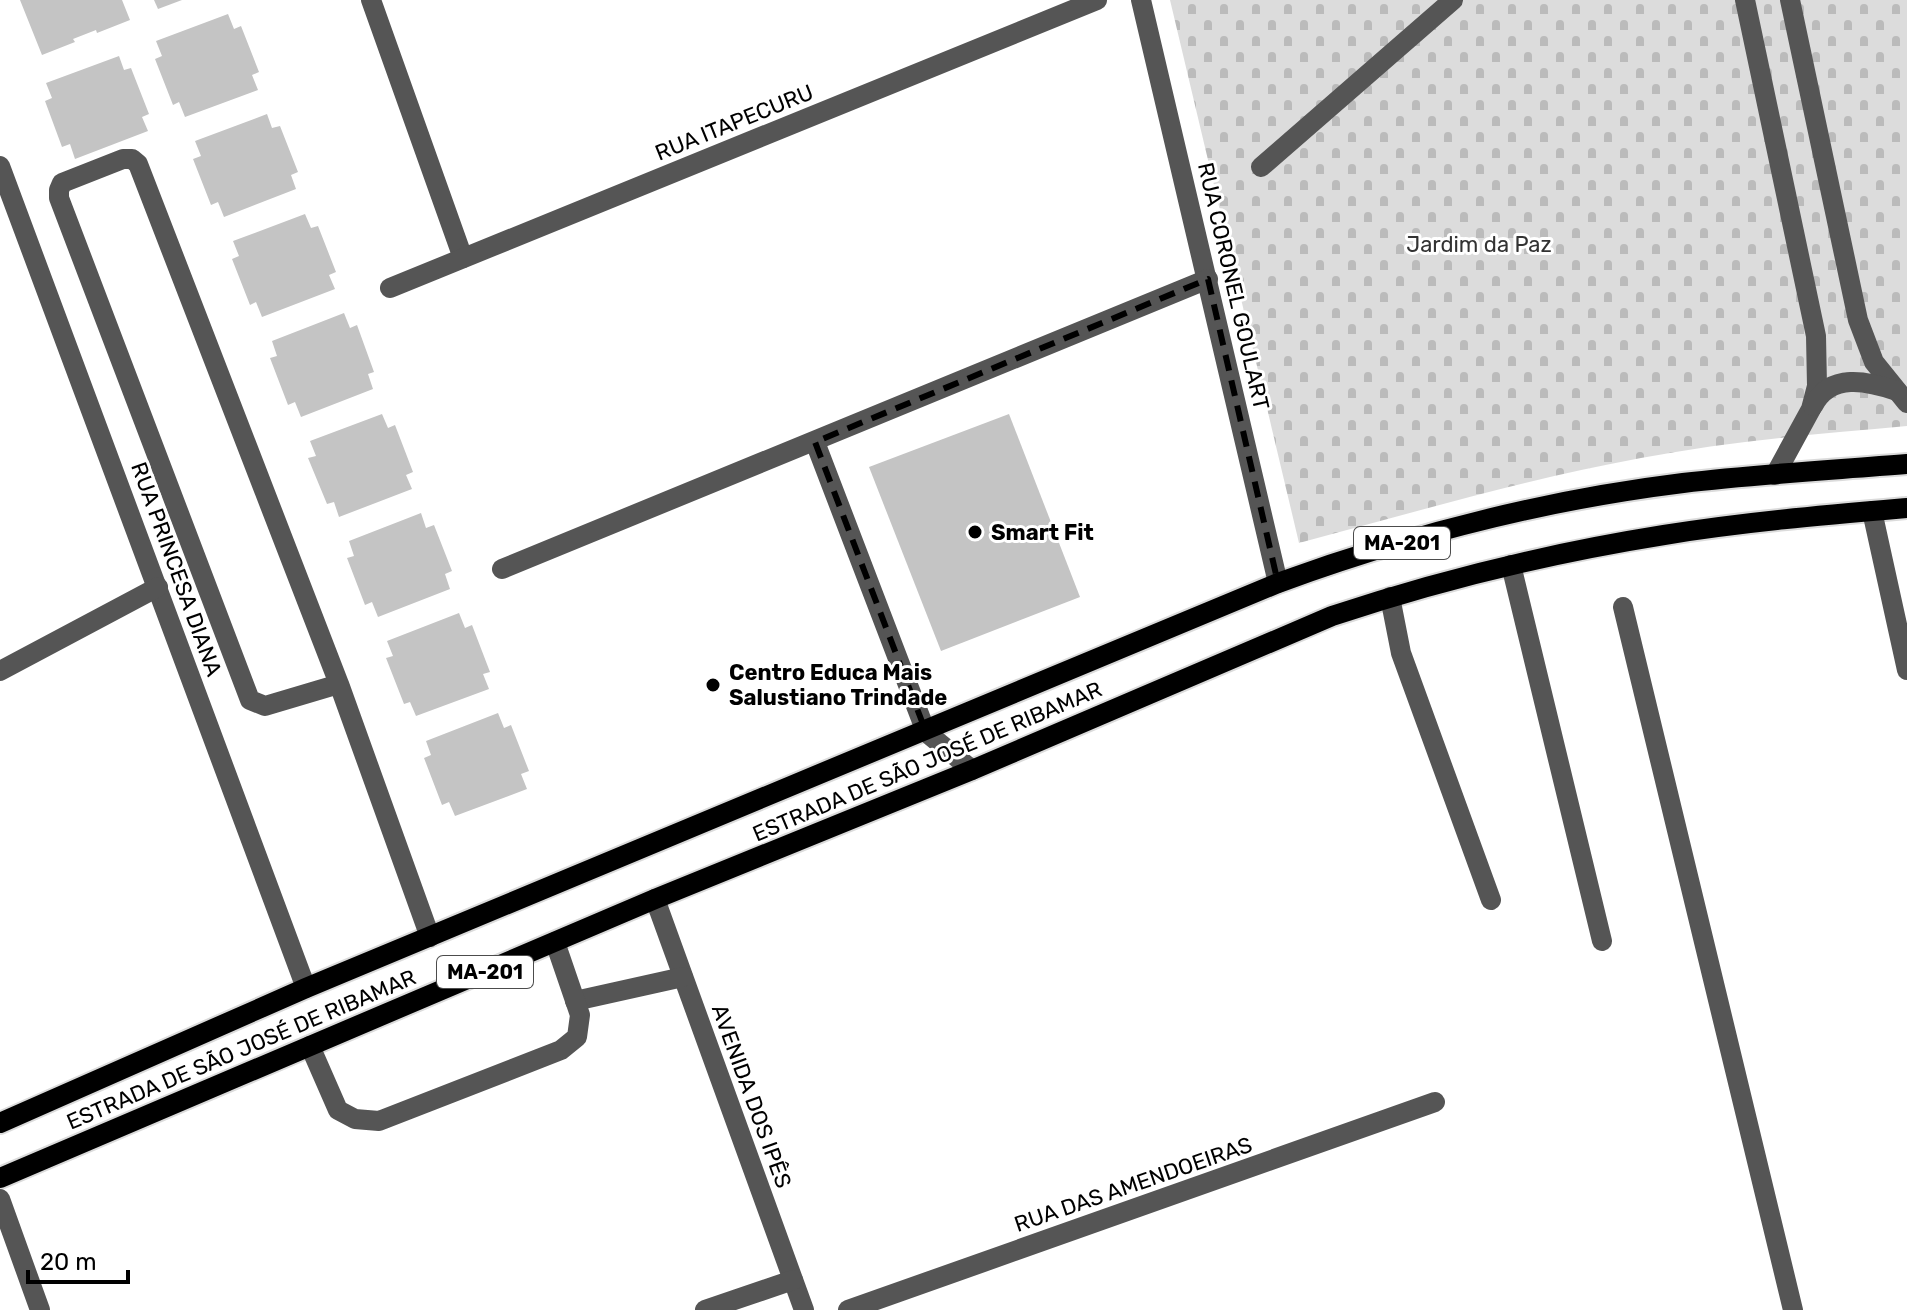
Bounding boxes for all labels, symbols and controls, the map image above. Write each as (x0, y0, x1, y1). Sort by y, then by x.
street label: RUA ITAPECURU (651, 78, 817, 166)
street label: RUA CORONEL GOULART (1192, 160, 1275, 413)
park label: Jardim da Paz (1406, 231, 1552, 258)
street label: RUA PRINCESA DIANA (125, 458, 228, 680)
place label: Smart Fit (991, 519, 1094, 546)
marker: Smart Fit (966, 523, 984, 541)
road number: MA-201 (1354, 527, 1450, 559)
place label: Centro Educa Mais Salustiano Trindade (729, 659, 947, 711)
street label: ESTRADA DE SÃO JOSÉ DE RIBAMAR (749, 675, 1106, 847)
marker: Centro Educa Mais Salustiano Trindade (704, 676, 722, 694)
road number: MA-201 (437, 956, 533, 988)
street label: ESTRADA DE SÃO JOSÉ DE RIBAMAR (63, 963, 420, 1135)
street label: AVENIDA DOS IPÊS (706, 1001, 797, 1192)
street label: RUA DAS AMENDOEIRAS (1011, 1131, 1256, 1238)
scale bar (28, 1234, 128, 1284)
text: 20 m (40, 1248, 97, 1276)

